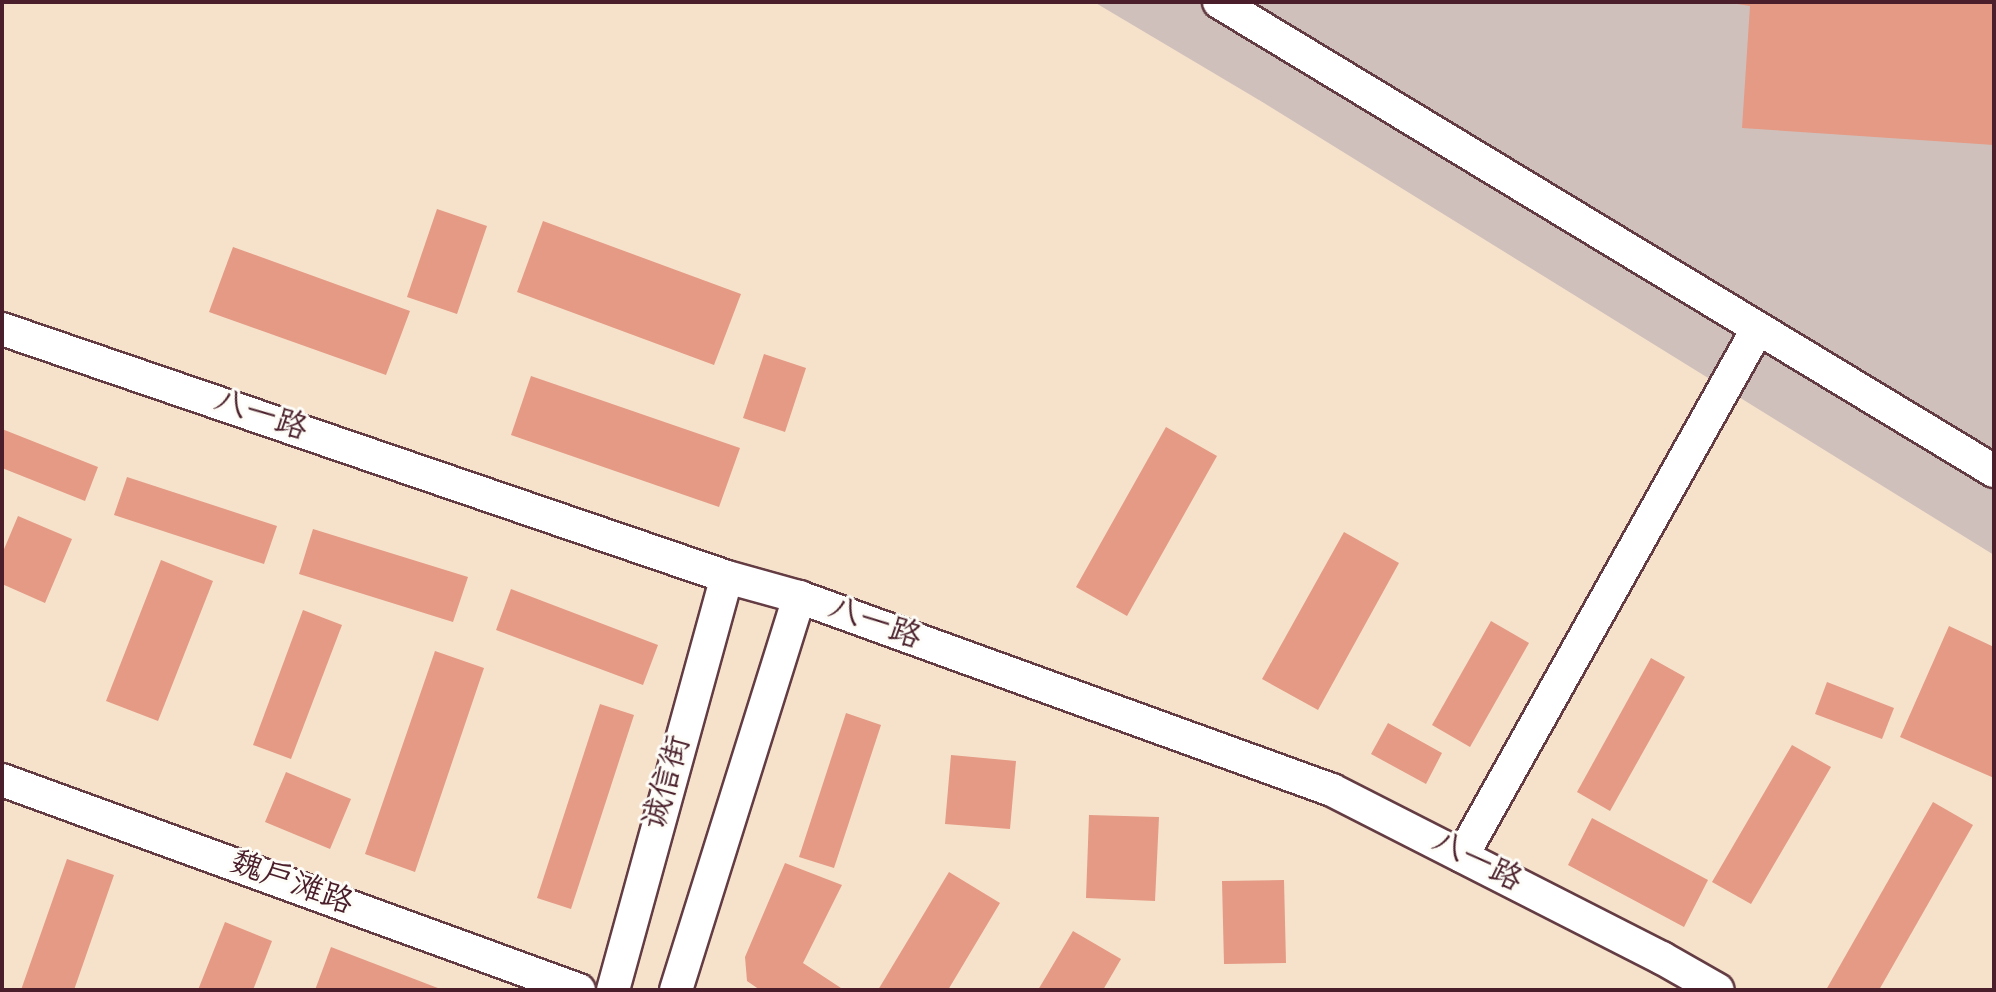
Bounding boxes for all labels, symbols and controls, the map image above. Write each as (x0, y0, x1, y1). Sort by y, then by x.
street label: 八一路 (208, 383, 312, 451)
street label: 八一路 (822, 591, 926, 659)
street label: 诚信街 (637, 732, 701, 834)
street label: 八一路 (1425, 824, 1527, 902)
street label: 魏户滩路 (224, 845, 358, 925)

